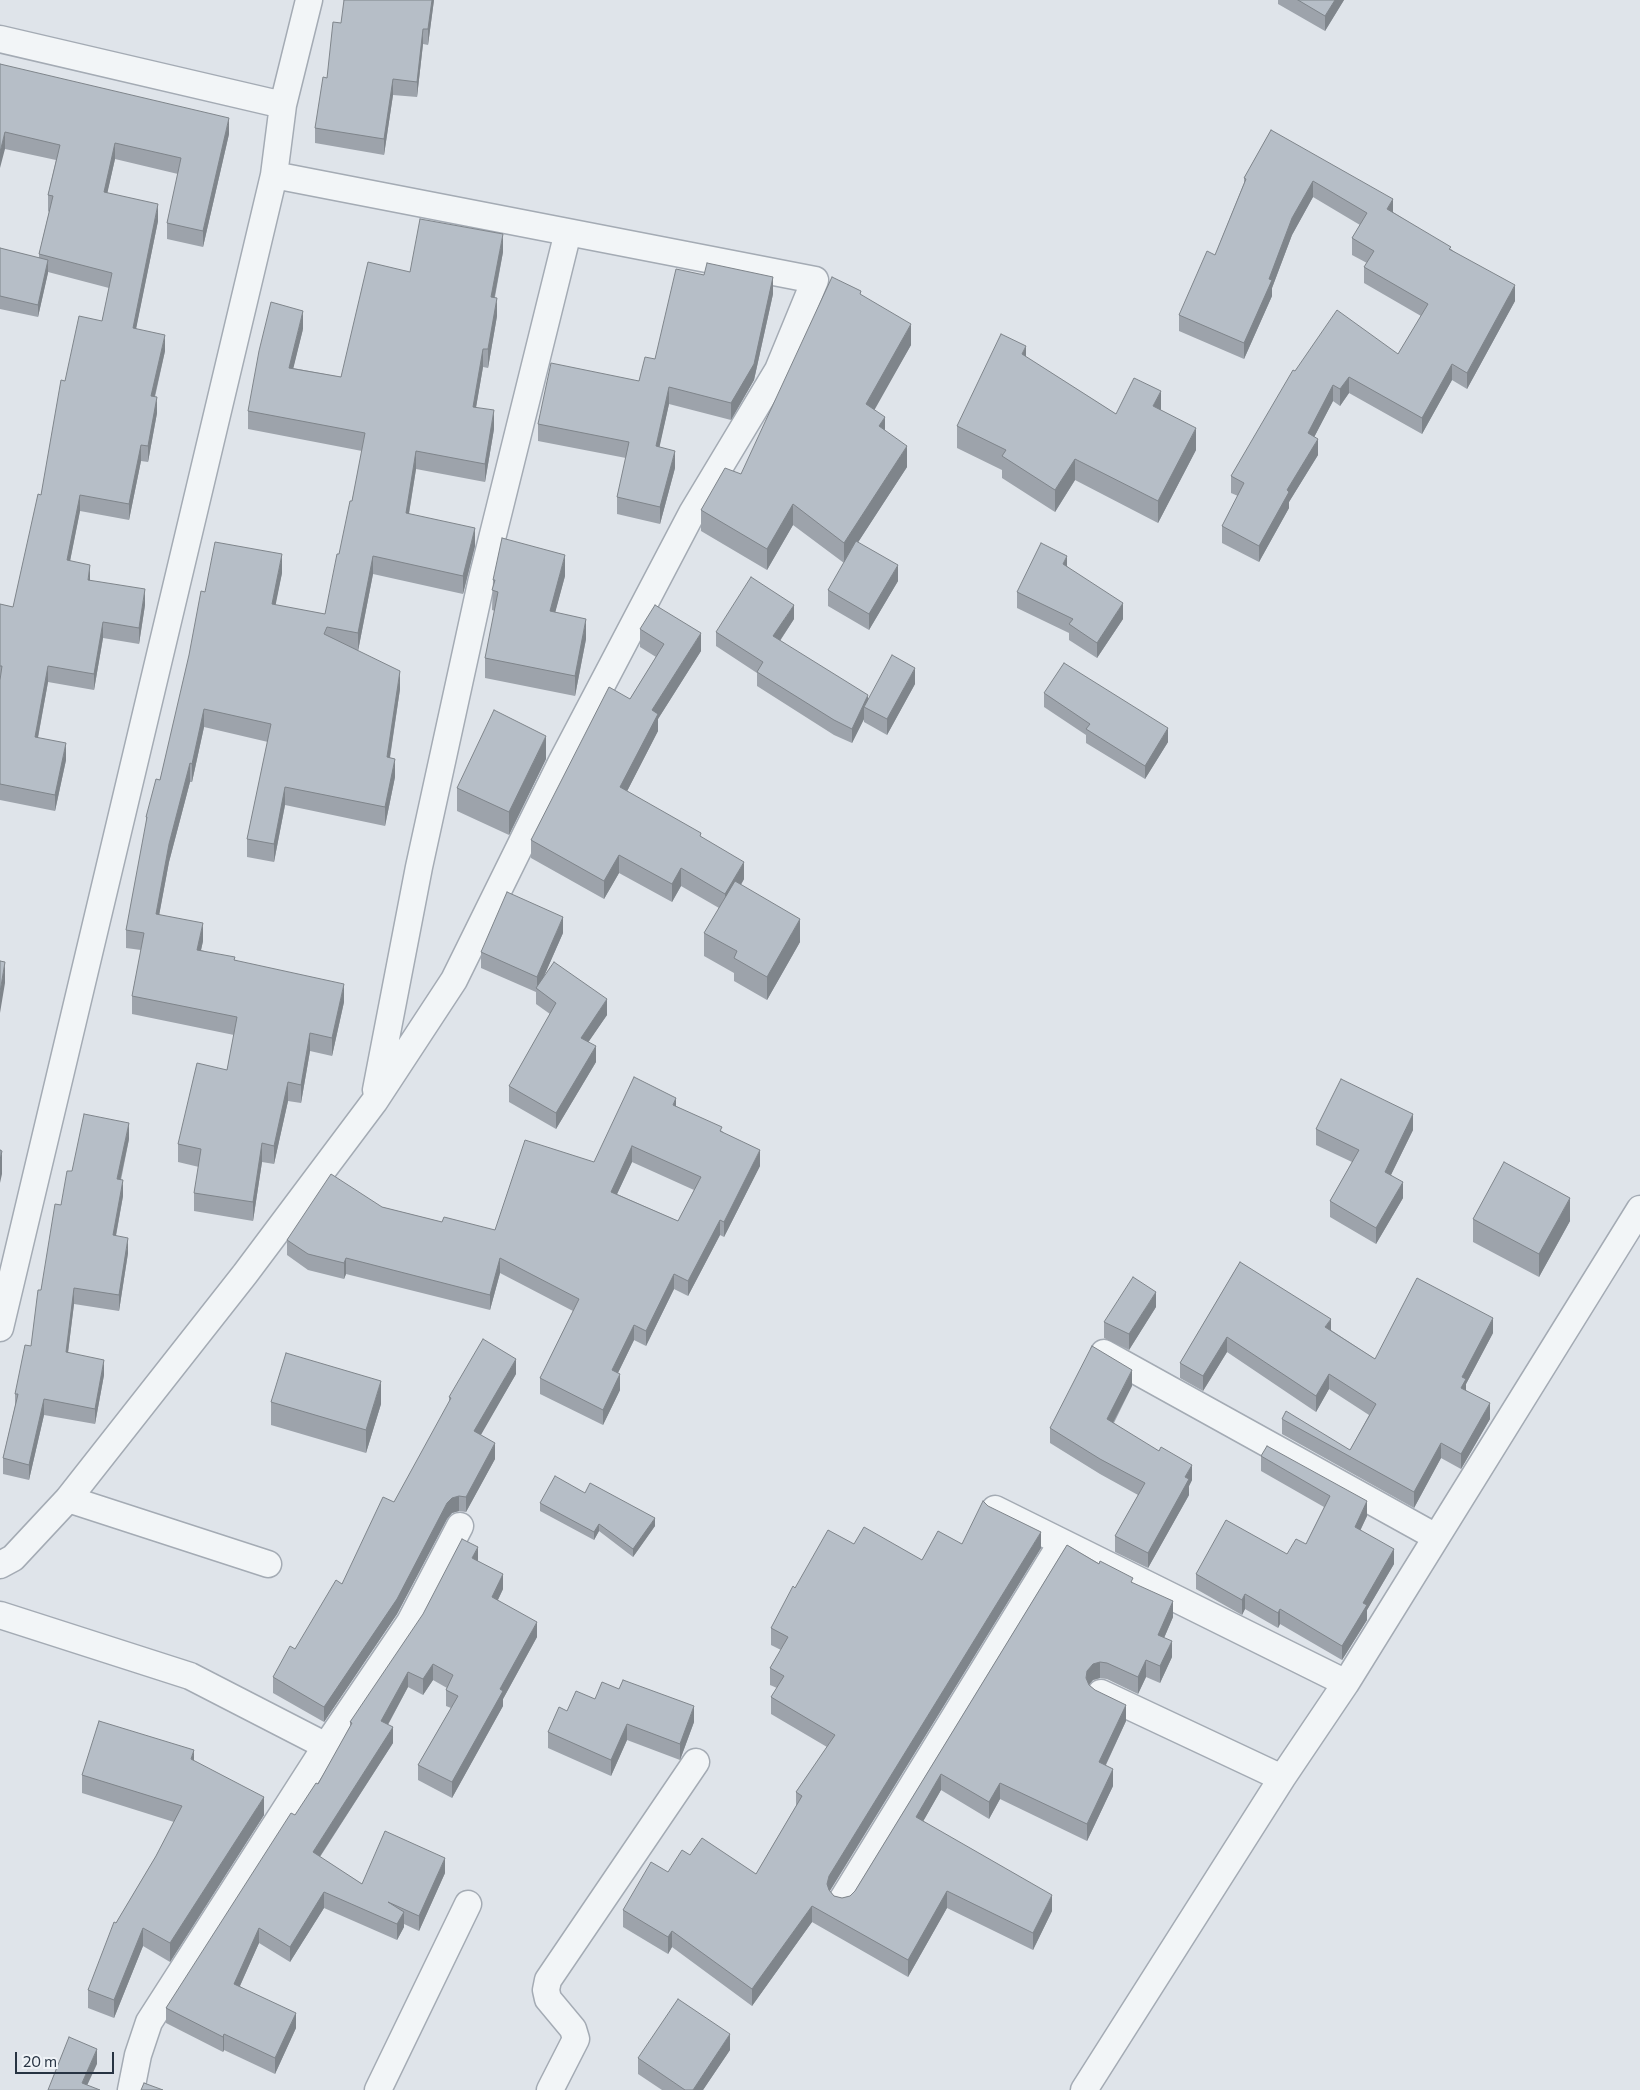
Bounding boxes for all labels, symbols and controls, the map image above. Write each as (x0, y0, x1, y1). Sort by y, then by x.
scale bar (18, 2042, 116, 2074)
text: 20 m (23, 2052, 57, 2070)

